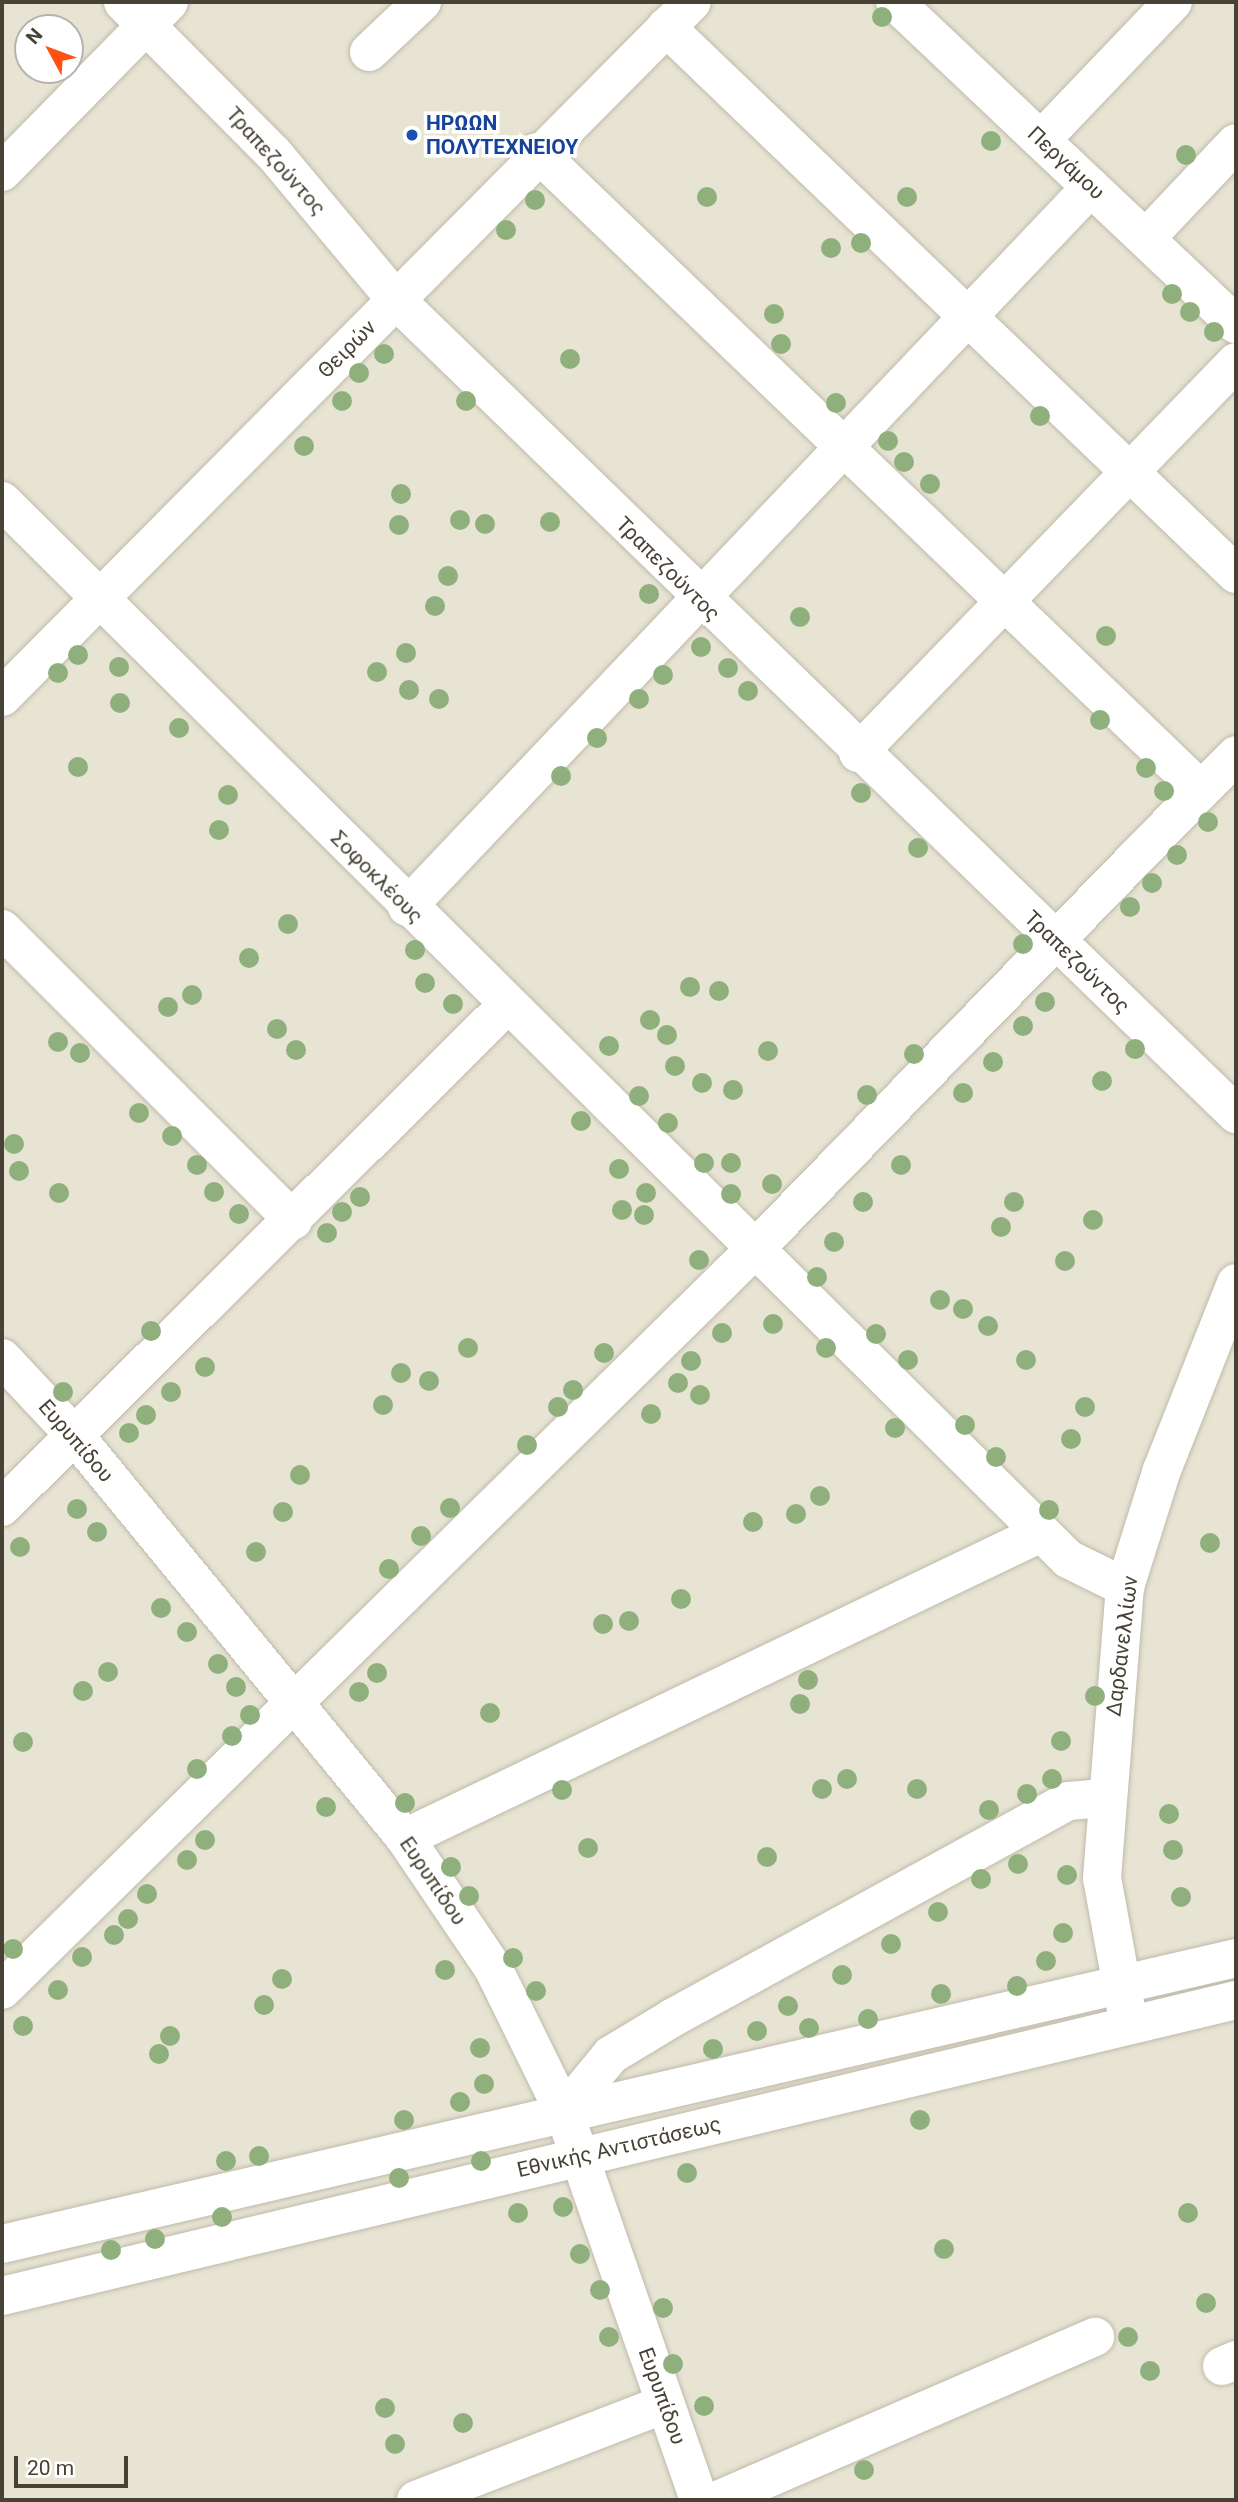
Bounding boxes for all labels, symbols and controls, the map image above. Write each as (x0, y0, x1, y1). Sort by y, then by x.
north arrow (14, 14, 84, 84)
text: N (21, 24, 47, 49)
street label: Τραπεζούντος (221, 102, 331, 220)
place label: ΗΡΩΩΝ ΠΟΛΥΤΕΧΝΕΙΟΥ (426, 110, 578, 160)
street label: Περγάμου (1022, 121, 1110, 205)
marker: ΗΡΩΩΝ ΠΟΛΥΤΕΧΝΕΙΟΥ (404, 127, 420, 143)
street label: Θειρών (313, 315, 381, 383)
street label: Τραπεζούντος (611, 512, 725, 626)
street label: Σοφοκλέους (326, 826, 428, 928)
street label: Τραπεζούντος (1019, 905, 1135, 1019)
street label: Ευρυπίδου (33, 1395, 119, 1487)
street label: Δαρδανελλίων (1101, 1574, 1143, 1718)
street label: Ευρυπίδου (394, 1832, 472, 1930)
street label: Εθνικής Αντιστάσεως (515, 2111, 723, 2183)
street label: Ευρυπίδου (633, 2344, 691, 2448)
scale bar (18, 2442, 131, 2486)
text: 20 m (27, 2456, 74, 2480)

